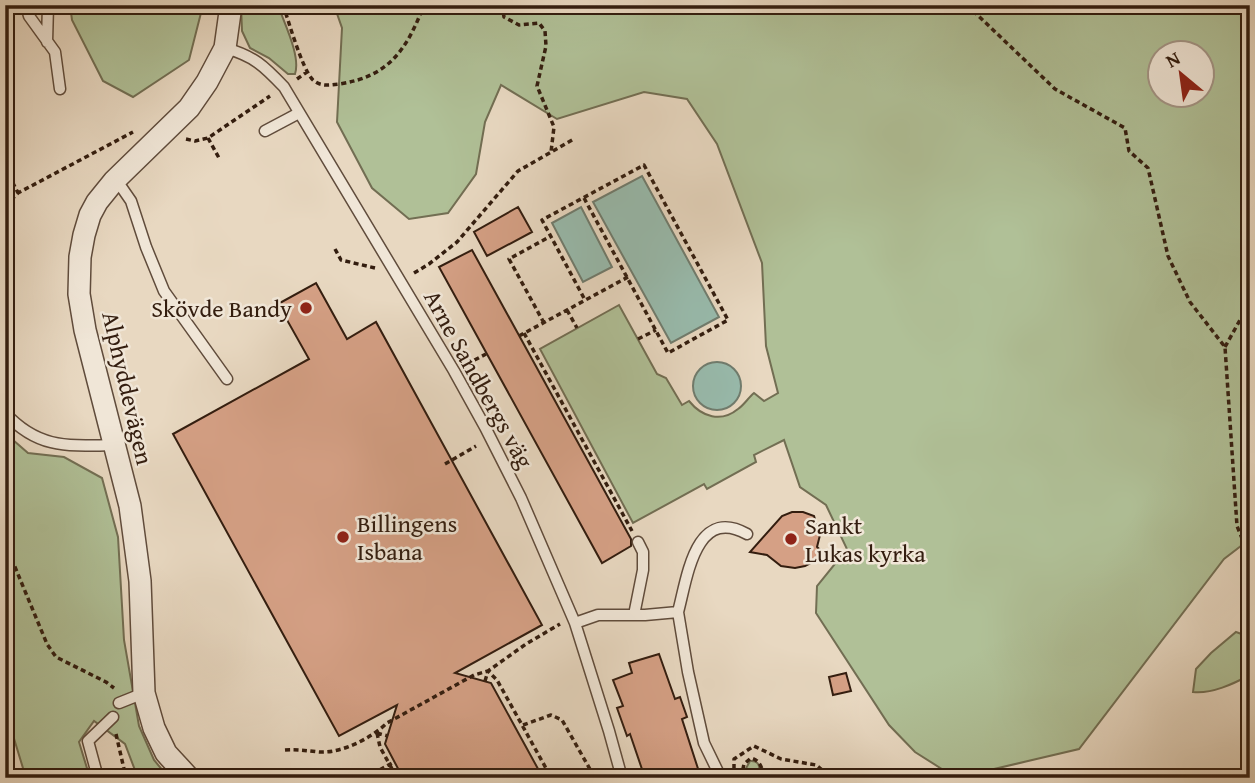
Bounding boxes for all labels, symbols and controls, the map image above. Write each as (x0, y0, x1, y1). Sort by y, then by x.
north arrow (1146, 38, 1216, 108)
text: N (1160, 44, 1185, 74)
street label: Arne Sandbergs väg (415, 283, 543, 475)
place label: Skövde Bandy (151, 291, 292, 326)
marker: Skövde Bandy (298, 300, 314, 316)
street label: Alphyddevägen (93, 308, 163, 469)
place label: Billingens Isbana (357, 506, 457, 569)
place label: Sankt Lukas kyrka (805, 508, 926, 571)
marker: Billingens Isbana (335, 529, 351, 545)
marker: Sankt Lukas kyrka (783, 531, 799, 547)

